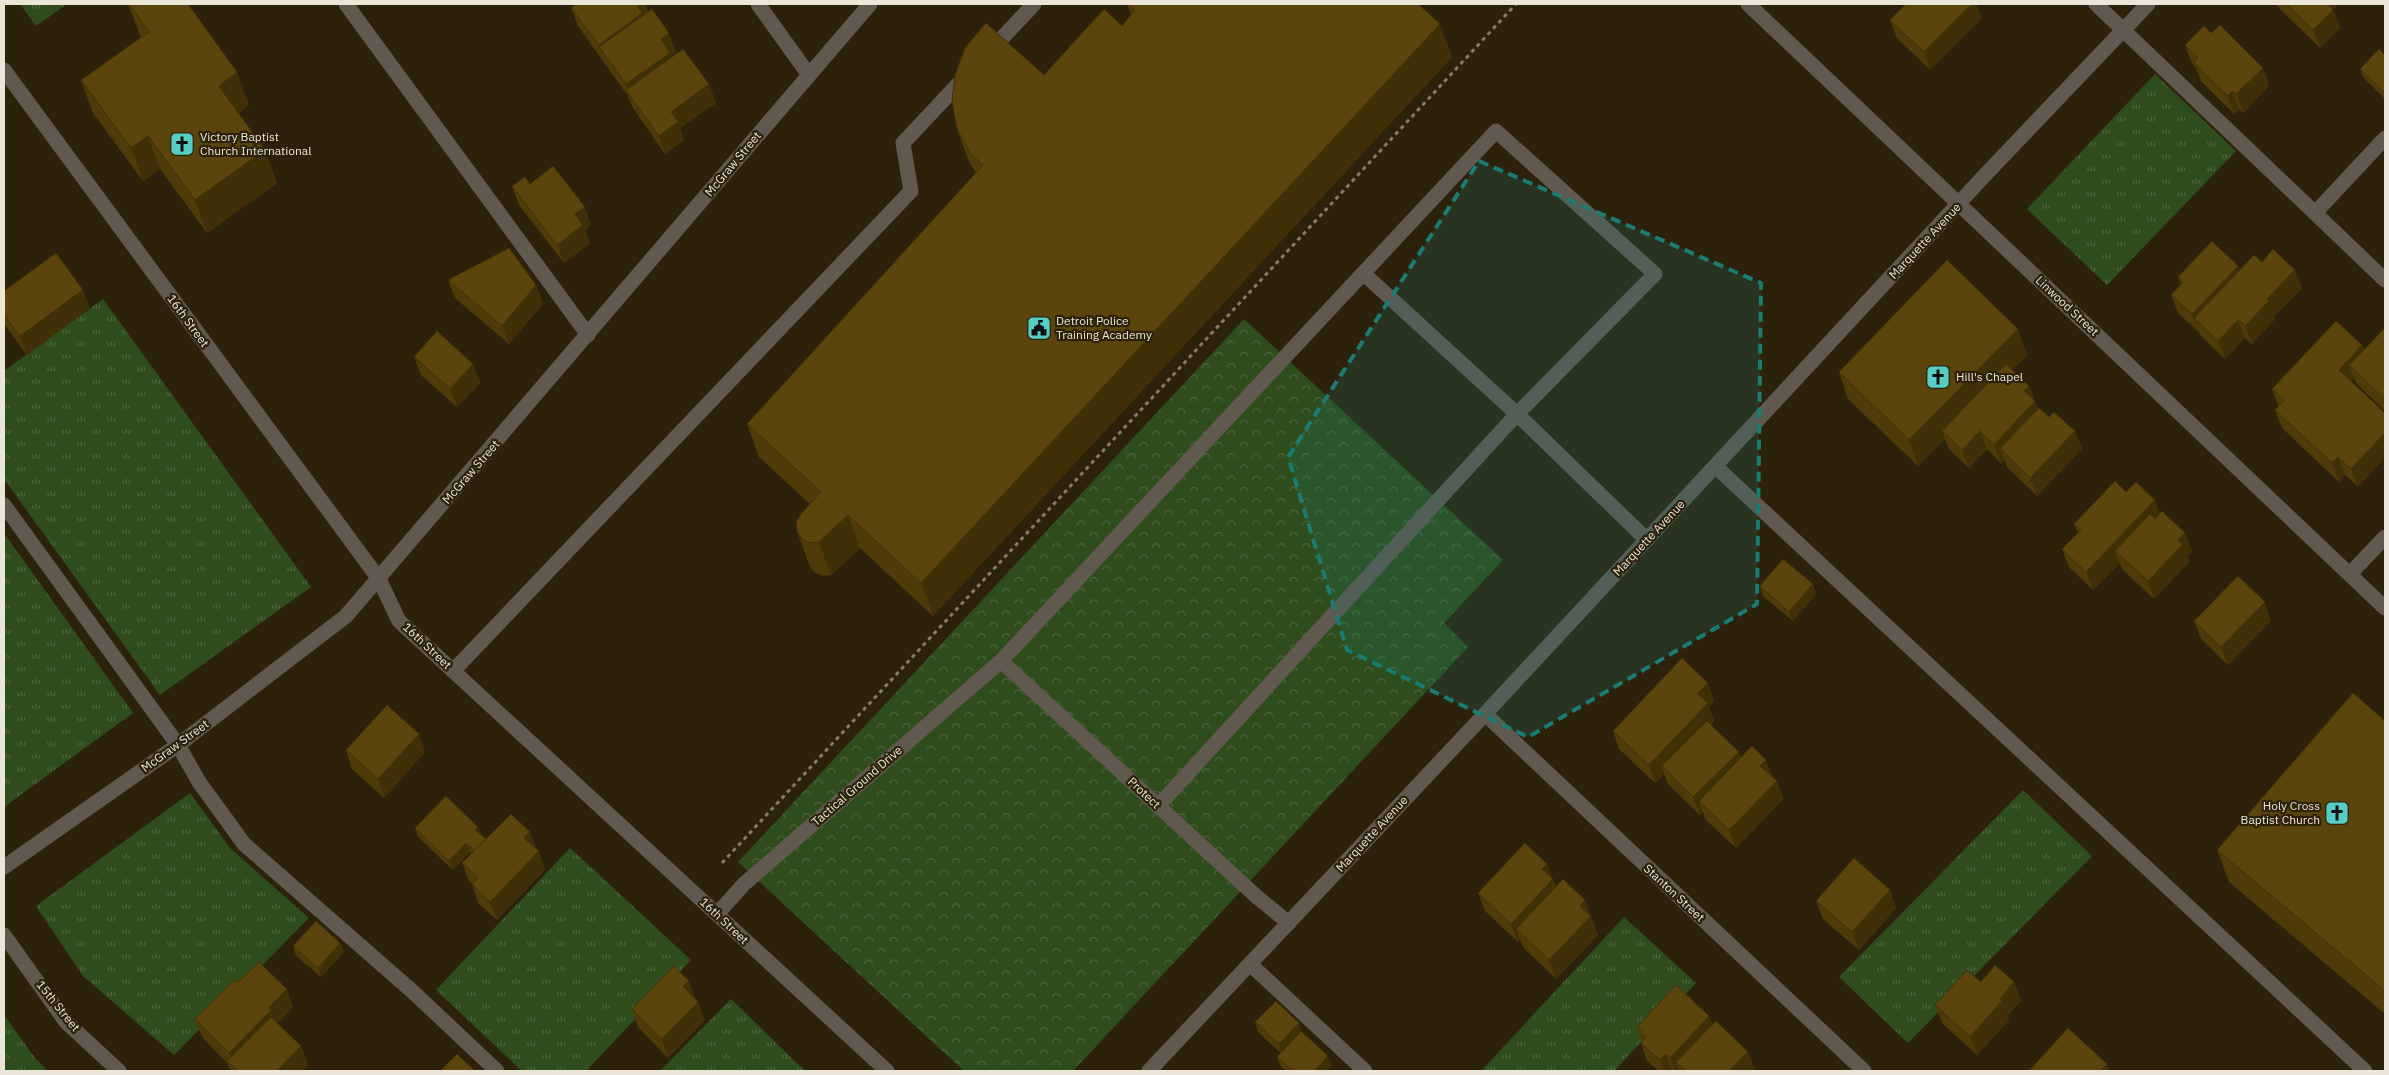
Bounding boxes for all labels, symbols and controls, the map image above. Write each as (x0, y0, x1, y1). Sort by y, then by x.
street label: McGraw Street (701, 128, 764, 199)
place label: Victory Baptist Church International (200, 129, 312, 158)
church icon: Victory Baptist Church International (169, 131, 195, 157)
street label: Marquette Avenue (1886, 199, 1964, 282)
street label: Linwood Street (2033, 273, 2102, 339)
street label: 16th Street (164, 292, 212, 350)
place label: Detroit Police Training Academy (1056, 313, 1152, 342)
public building icon: Detroit Police Training Academy (1026, 315, 1052, 341)
church icon: Hill's Chapel (1925, 364, 1951, 390)
place label: Hill's Chapel (1956, 369, 2023, 384)
street label: McGraw Street (439, 437, 502, 507)
street label: Marquette Avenue (1610, 496, 1688, 579)
street label: 16th Street (400, 619, 455, 672)
street label: McGraw Street (138, 716, 211, 775)
street label: Tactical Ground Drive (808, 742, 905, 829)
street label: Protect (1125, 774, 1164, 811)
street label: Marquette Avenue (1333, 792, 1411, 875)
place label: Holy Cross Baptist Church (2241, 798, 2320, 827)
church icon: Holy Cross Baptist Church (2324, 800, 2350, 826)
street label: Stanton Street (1641, 861, 1708, 925)
street label: 16th Street (697, 894, 752, 947)
street label: 15th Street (33, 977, 83, 1034)

